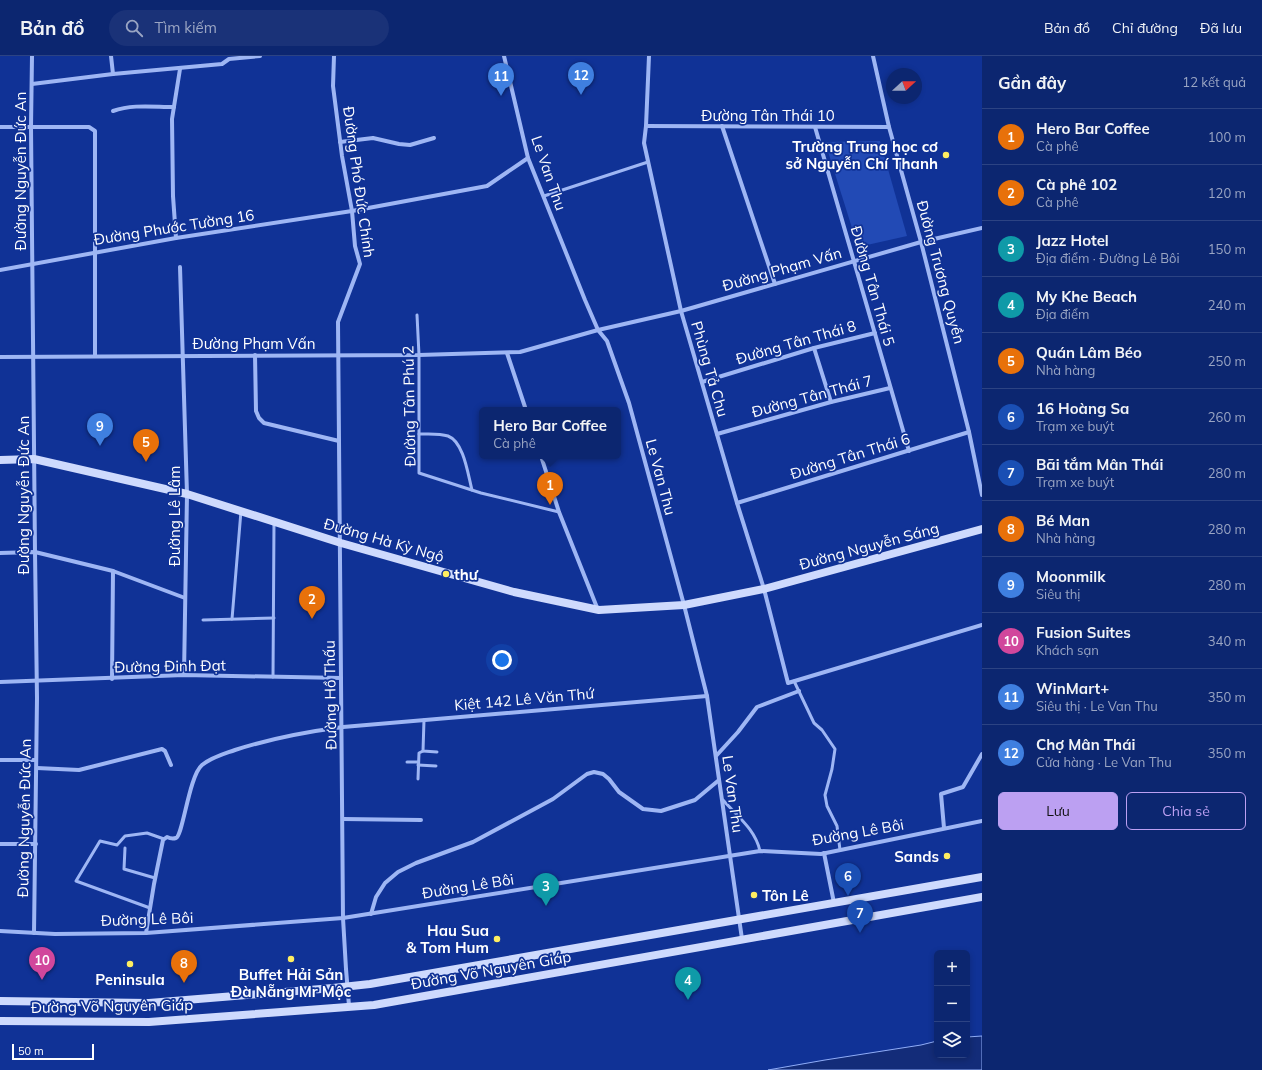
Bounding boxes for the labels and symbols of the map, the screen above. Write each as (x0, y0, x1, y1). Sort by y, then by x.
pin: 12 (568, 62, 594, 95)
pin: 11 (488, 63, 514, 96)
north arrow (886, 68, 922, 104)
street label: Đường Nguyễn Đức An (11, 92, 30, 250)
street label: Đường Phó Đức Chính (339, 105, 379, 259)
street label: Đường Tân Thái 10 (701, 106, 835, 125)
street label: Le Van Thu (527, 133, 571, 213)
place label: Trường Trung học cơ sở Nguyễn Chí Thanh (785, 137, 938, 173)
marker: Trường Trung học cơ sở Nguyễn Chí Thanh (941, 150, 951, 160)
street label: Đường Trương Quyền (913, 198, 969, 346)
street label: Đường Phước Tường 16 (92, 205, 256, 249)
street label: Đường Tân Thái 5 (847, 224, 899, 348)
street label: Đường Phạm Vấn (720, 243, 844, 295)
street label: Đường Tân Thái 8 (734, 316, 858, 368)
street label: Phùng Tả Chu (687, 319, 733, 419)
street label: Đường Phạm Vấn (192, 334, 316, 353)
street label: Đường Tân Phú 2 (398, 345, 420, 467)
street label: Đường Tân Thái 7 (750, 371, 874, 421)
pin: 9 (87, 413, 113, 446)
street label: Đường Nguyễn Đức An (14, 416, 33, 574)
pin: 5 (133, 429, 159, 462)
street label: Đường Tân Thái 6 (788, 429, 912, 483)
street label: Le Van Thu (642, 437, 680, 517)
street label: Đường Lê Lâm (165, 466, 184, 566)
pin: 1 (537, 472, 563, 505)
street label: Đường Hà Kỳ Ngộ (322, 514, 446, 566)
street label: Đường Nguyễn Sáng (797, 518, 941, 574)
place label: thư (454, 565, 479, 584)
marker: thư (441, 569, 451, 579)
pin: 2 (299, 586, 325, 619)
street label: Đường Hồ Thấu (320, 640, 340, 750)
your location (492, 650, 512, 670)
street label: Đường Đinh Đạt (114, 656, 226, 676)
street label: Kiệt 142 Lê Văn Thứ (453, 683, 596, 715)
street label: Đường Nguyễn Đức An (13, 738, 35, 898)
street label: Le Van Thu (718, 754, 748, 834)
street label: Đường Lê Bôi (811, 815, 905, 849)
place label: Sands (894, 847, 939, 866)
marker: Sands (942, 851, 952, 861)
pin: 6 (835, 863, 861, 896)
street label: Đường Lê Bôi (421, 869, 515, 903)
pin: 3 (533, 873, 559, 906)
place label: Tôn Lê (762, 886, 809, 905)
marker: Tôn Lê (749, 890, 759, 900)
pin: 7 (847, 900, 873, 933)
street label: Đường Lê Bôi (100, 908, 194, 930)
place label: Hau Sua & Tom Hum (406, 921, 489, 957)
marker: Hau Sua & Tom Hum (492, 934, 502, 944)
pin: 10 (29, 947, 55, 980)
street label: Đường Võ Nguyên Giáp (409, 947, 573, 993)
pin: 8 (171, 950, 197, 983)
marker: Buffet Hải Sản Đà Nẵng Mr Mộc (286, 954, 296, 964)
marker: Peninsula (125, 959, 135, 969)
place label: Buffet Hải Sản Đà Nẵng Mr Mộc (230, 965, 352, 1001)
pin: 4 (675, 967, 701, 1000)
place label: Peninsula (95, 970, 165, 989)
street label: Đường Võ Nguyên Giáp (31, 995, 193, 1017)
scale bar (12, 1042, 94, 1061)

